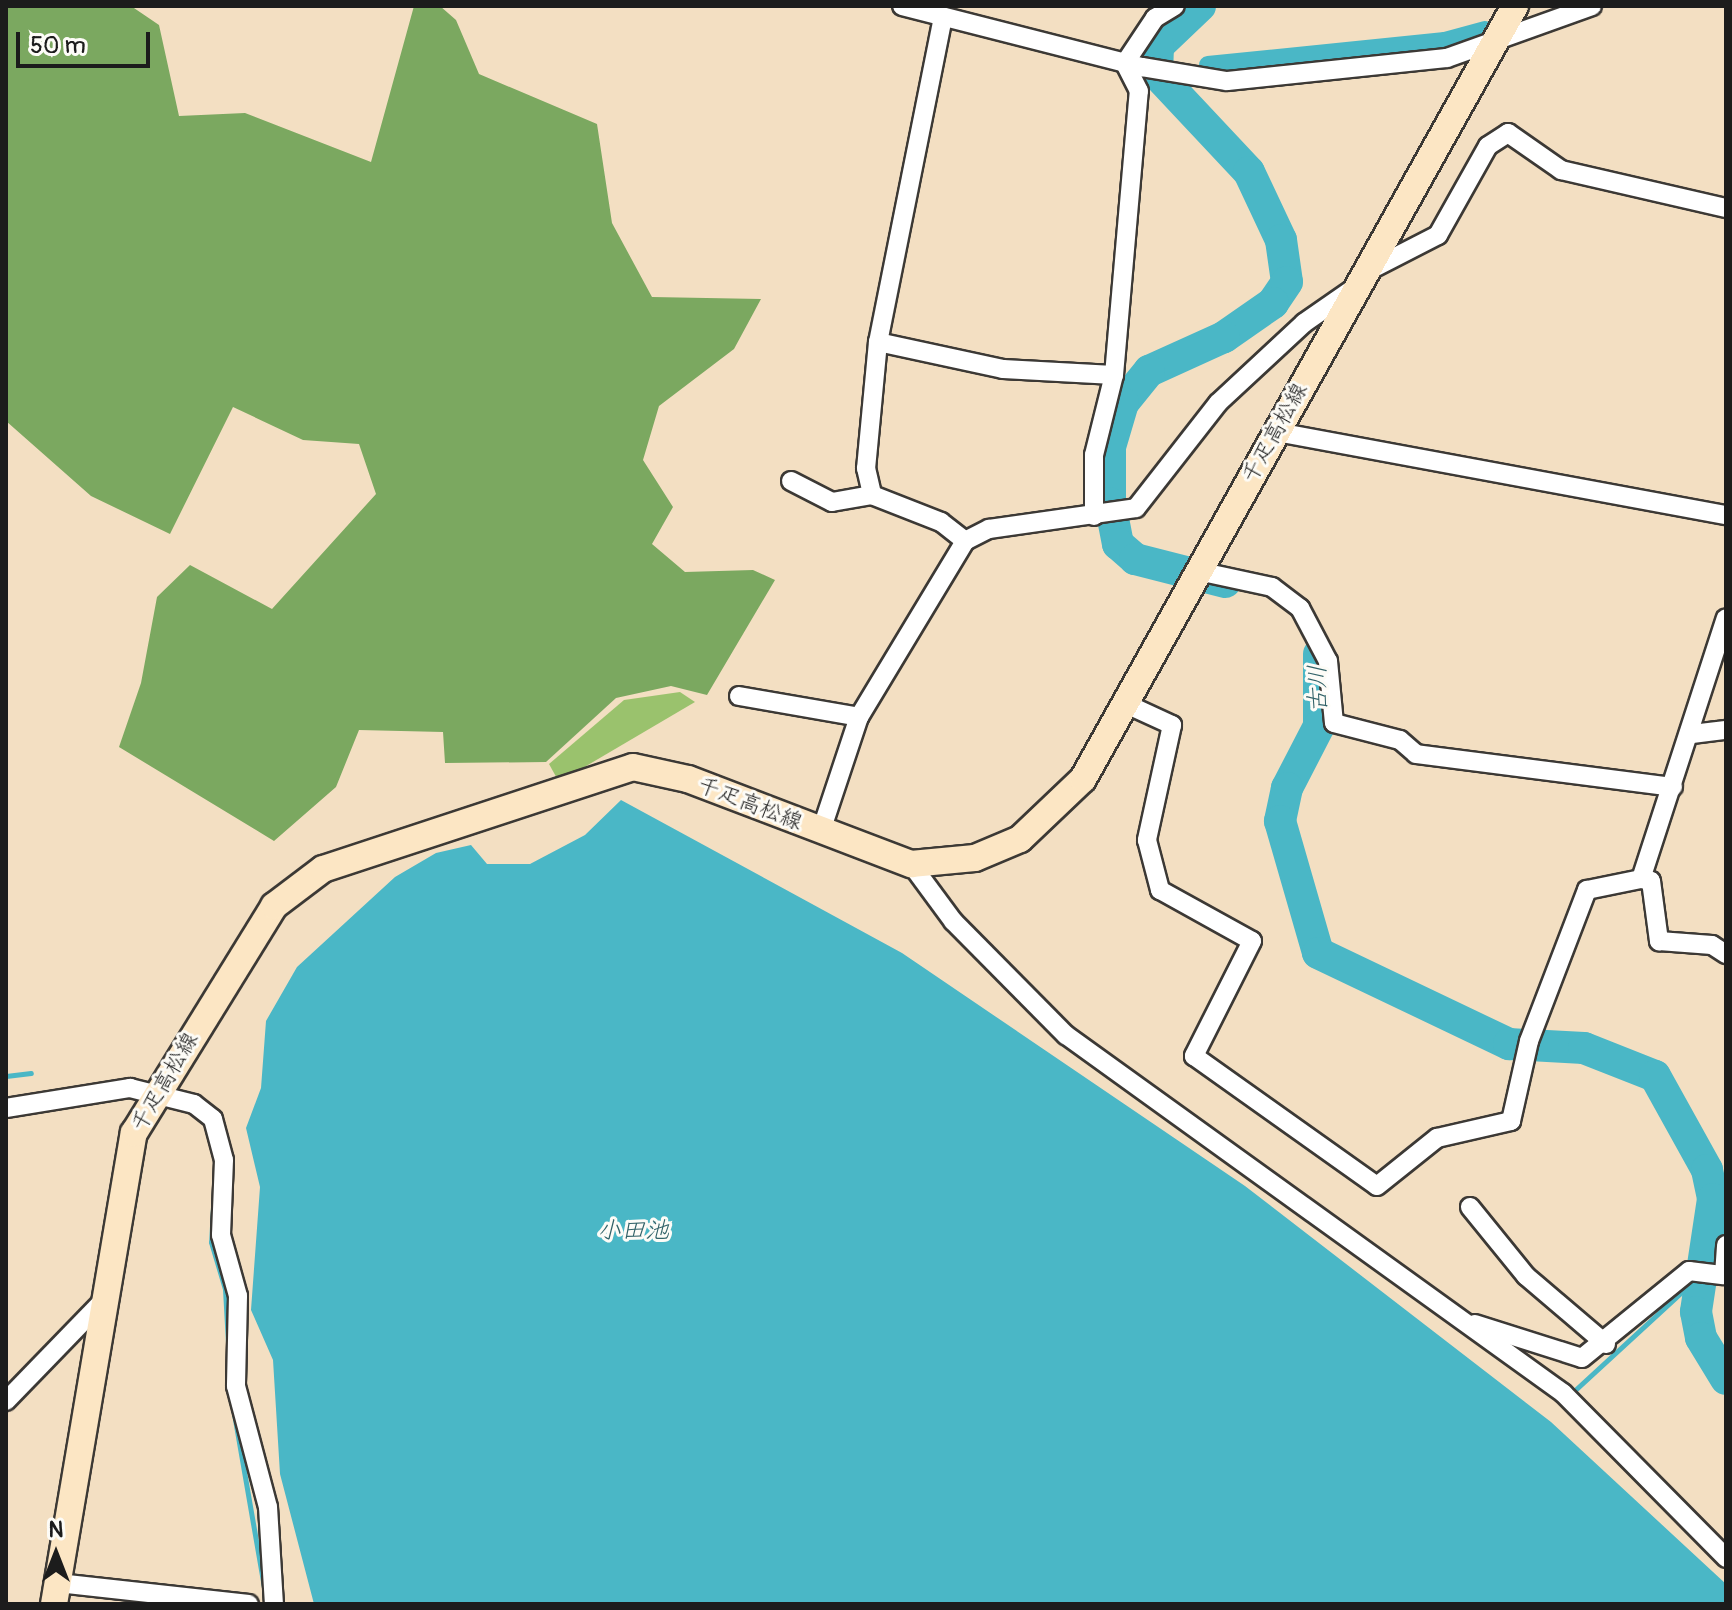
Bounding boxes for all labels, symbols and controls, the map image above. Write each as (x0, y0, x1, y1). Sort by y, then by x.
scale bar (20, 16, 154, 66)
text: 50 m (30, 31, 86, 60)
street label: 千疋高松線 (1237, 378, 1313, 488)
water label: 古川 (1303, 665, 1333, 713)
street label: 千疋高松線 (694, 772, 806, 836)
street label: 千疋高松線 (126, 1028, 204, 1136)
water label: 小田池 (597, 1217, 669, 1245)
north arrow (16, 1514, 96, 1594)
text: N (49, 1516, 63, 1544)

